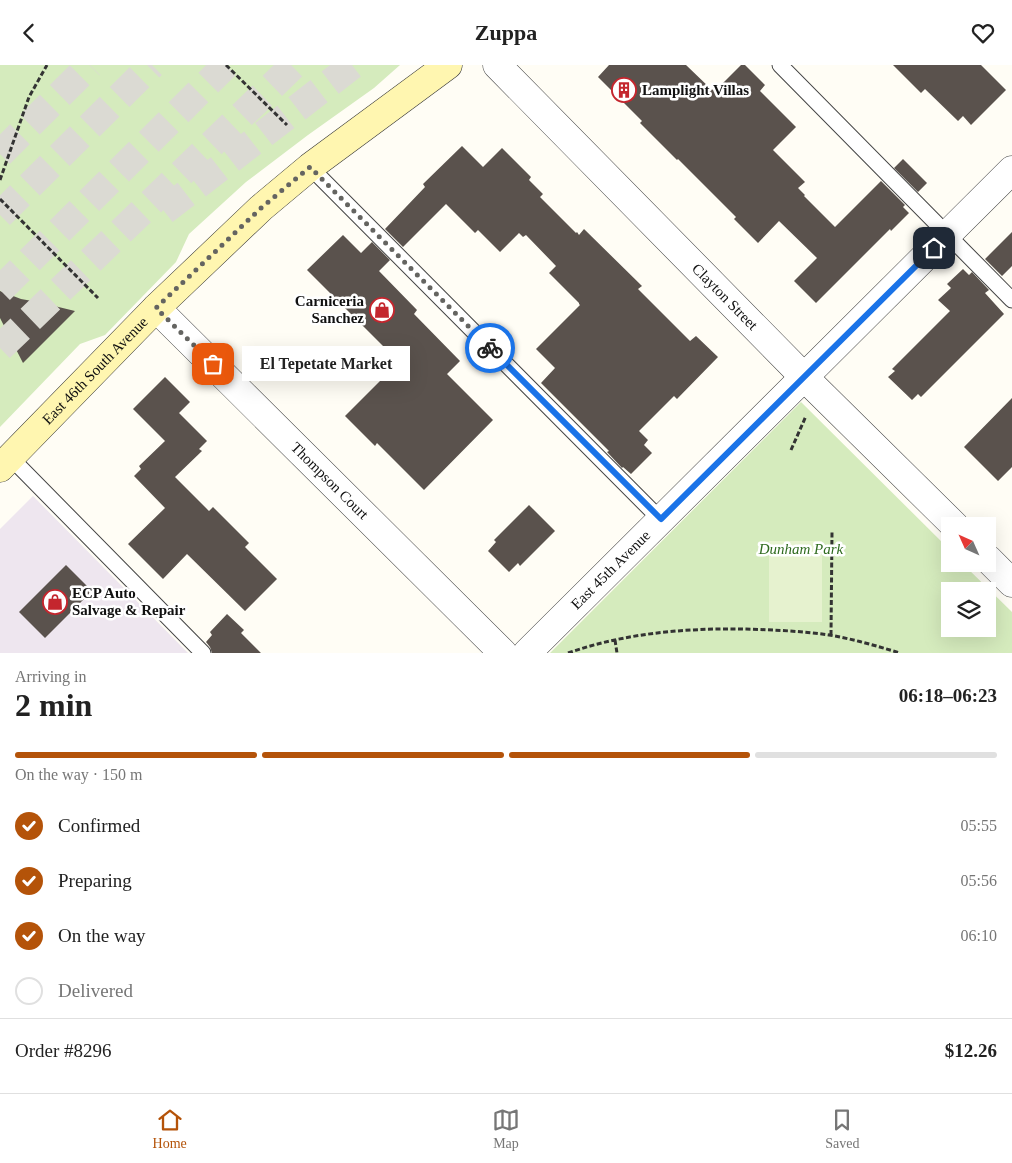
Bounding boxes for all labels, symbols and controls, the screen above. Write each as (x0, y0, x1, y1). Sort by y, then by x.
icon: back (15, 19, 43, 47)
icon: heart (969, 19, 997, 47)
text: Zuppa (475, 20, 537, 45)
building icon: Lamplight Villas (611, 77, 637, 103)
place label: Lamplight Villas (642, 82, 749, 98)
pin (913, 227, 955, 269)
icon: home (920, 234, 948, 262)
street label: Clayton Street (689, 260, 761, 334)
place label: Carniceria Sanchez (295, 293, 365, 326)
shop icon: Carniceria Sanchez (369, 297, 395, 323)
street label: East 46th South Avenue (39, 313, 151, 428)
courier (465, 323, 515, 373)
icon: bike (476, 334, 504, 362)
pin (192, 343, 234, 385)
callout: El Tepetate Market (243, 347, 410, 381)
icon: bag (199, 350, 227, 378)
text: El Tepetate Market (260, 355, 392, 372)
street label: Thompson Court (288, 439, 372, 523)
north arrow (941, 517, 996, 573)
map controls (941, 517, 996, 637)
street label: East 45th Avenue (568, 527, 654, 612)
park label: Dunham Park (758, 541, 844, 557)
button: layers (941, 582, 996, 637)
place label: ECP Auto Salvage & Repair (72, 585, 186, 618)
shop icon: ECP Auto Salvage & Repair (42, 589, 68, 615)
text: Arriving in (15, 668, 87, 685)
text: 06:18–06:23 (899, 685, 997, 706)
text: 2 min (15, 687, 92, 723)
text: On the way · 150 m (15, 766, 143, 783)
icon: check (15, 812, 43, 840)
text: Confirmed (58, 815, 140, 836)
text: 05:55 (961, 817, 997, 834)
icon: check (15, 867, 43, 895)
text: Preparing (58, 870, 132, 891)
text: 05:56 (961, 872, 997, 889)
icon: check (15, 922, 43, 950)
text: On the way (58, 925, 146, 946)
text: 06:10 (961, 927, 997, 944)
text: Delivered (58, 980, 133, 1001)
text: Order #8296 (15, 1040, 112, 1061)
text: $12.26 (945, 1040, 997, 1061)
tab: Home (153, 1106, 187, 1152)
tab: Map (492, 1106, 520, 1152)
tab: Saved (825, 1106, 859, 1152)

